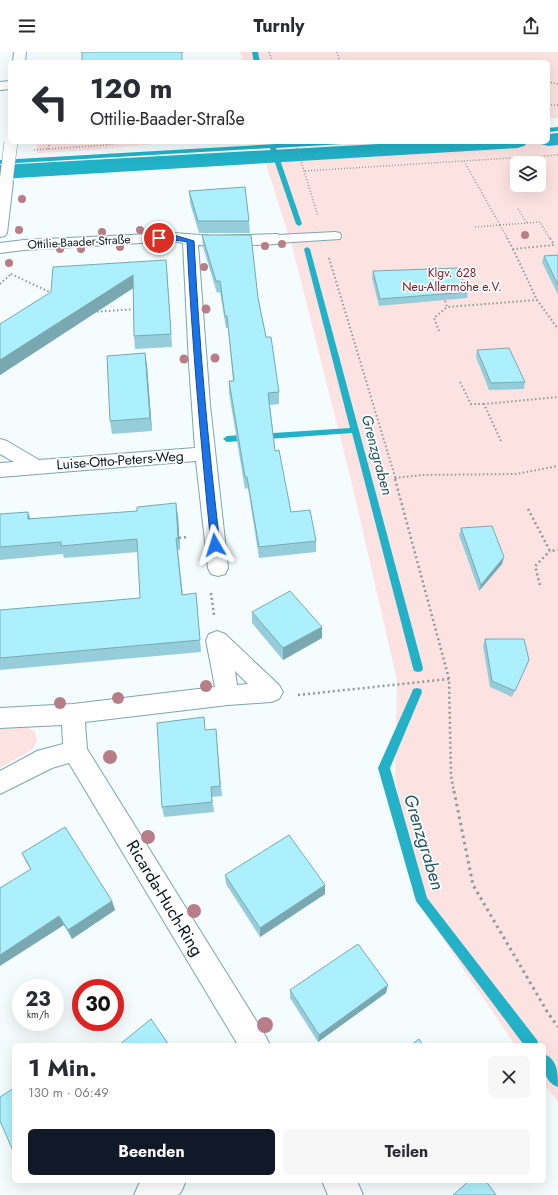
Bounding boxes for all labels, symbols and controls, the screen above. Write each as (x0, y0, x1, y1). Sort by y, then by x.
text: Turnly (254, 13, 305, 39)
icon: menu (16, 15, 38, 37)
icon: share (520, 15, 542, 37)
text: 120 m (90, 68, 173, 109)
icon: left (24, 76, 76, 128)
text: Ottilie-Baader-Straße (90, 106, 245, 132)
map controls (510, 156, 546, 192)
button: layers (510, 156, 546, 192)
pin (142, 221, 176, 255)
icon: arrive (148, 227, 170, 249)
street label: Ottilie-Baader-Straße (27, 230, 131, 254)
park label: Klgv. 628 Neu-Allermöhe e.V. (402, 264, 502, 296)
water label: Grenzgraben (356, 412, 398, 498)
street label: Luise-Otto-Peters-Weg (56, 446, 184, 474)
position arrow (194, 524, 236, 566)
water label: Grenzgraben (397, 791, 451, 893)
street label: Ricarda-Huch-Ring (121, 835, 209, 961)
speed limit sign: 30 (72, 979, 124, 1031)
text: 23 (25, 985, 51, 1014)
text: km/h (27, 1007, 49, 1022)
text: 1 Min. (28, 1050, 97, 1085)
button: close (488, 1056, 530, 1098)
text: 130 m · 06:49 (28, 1083, 109, 1102)
button: Beenden (28, 1129, 275, 1175)
button: Teilen (283, 1129, 530, 1175)

